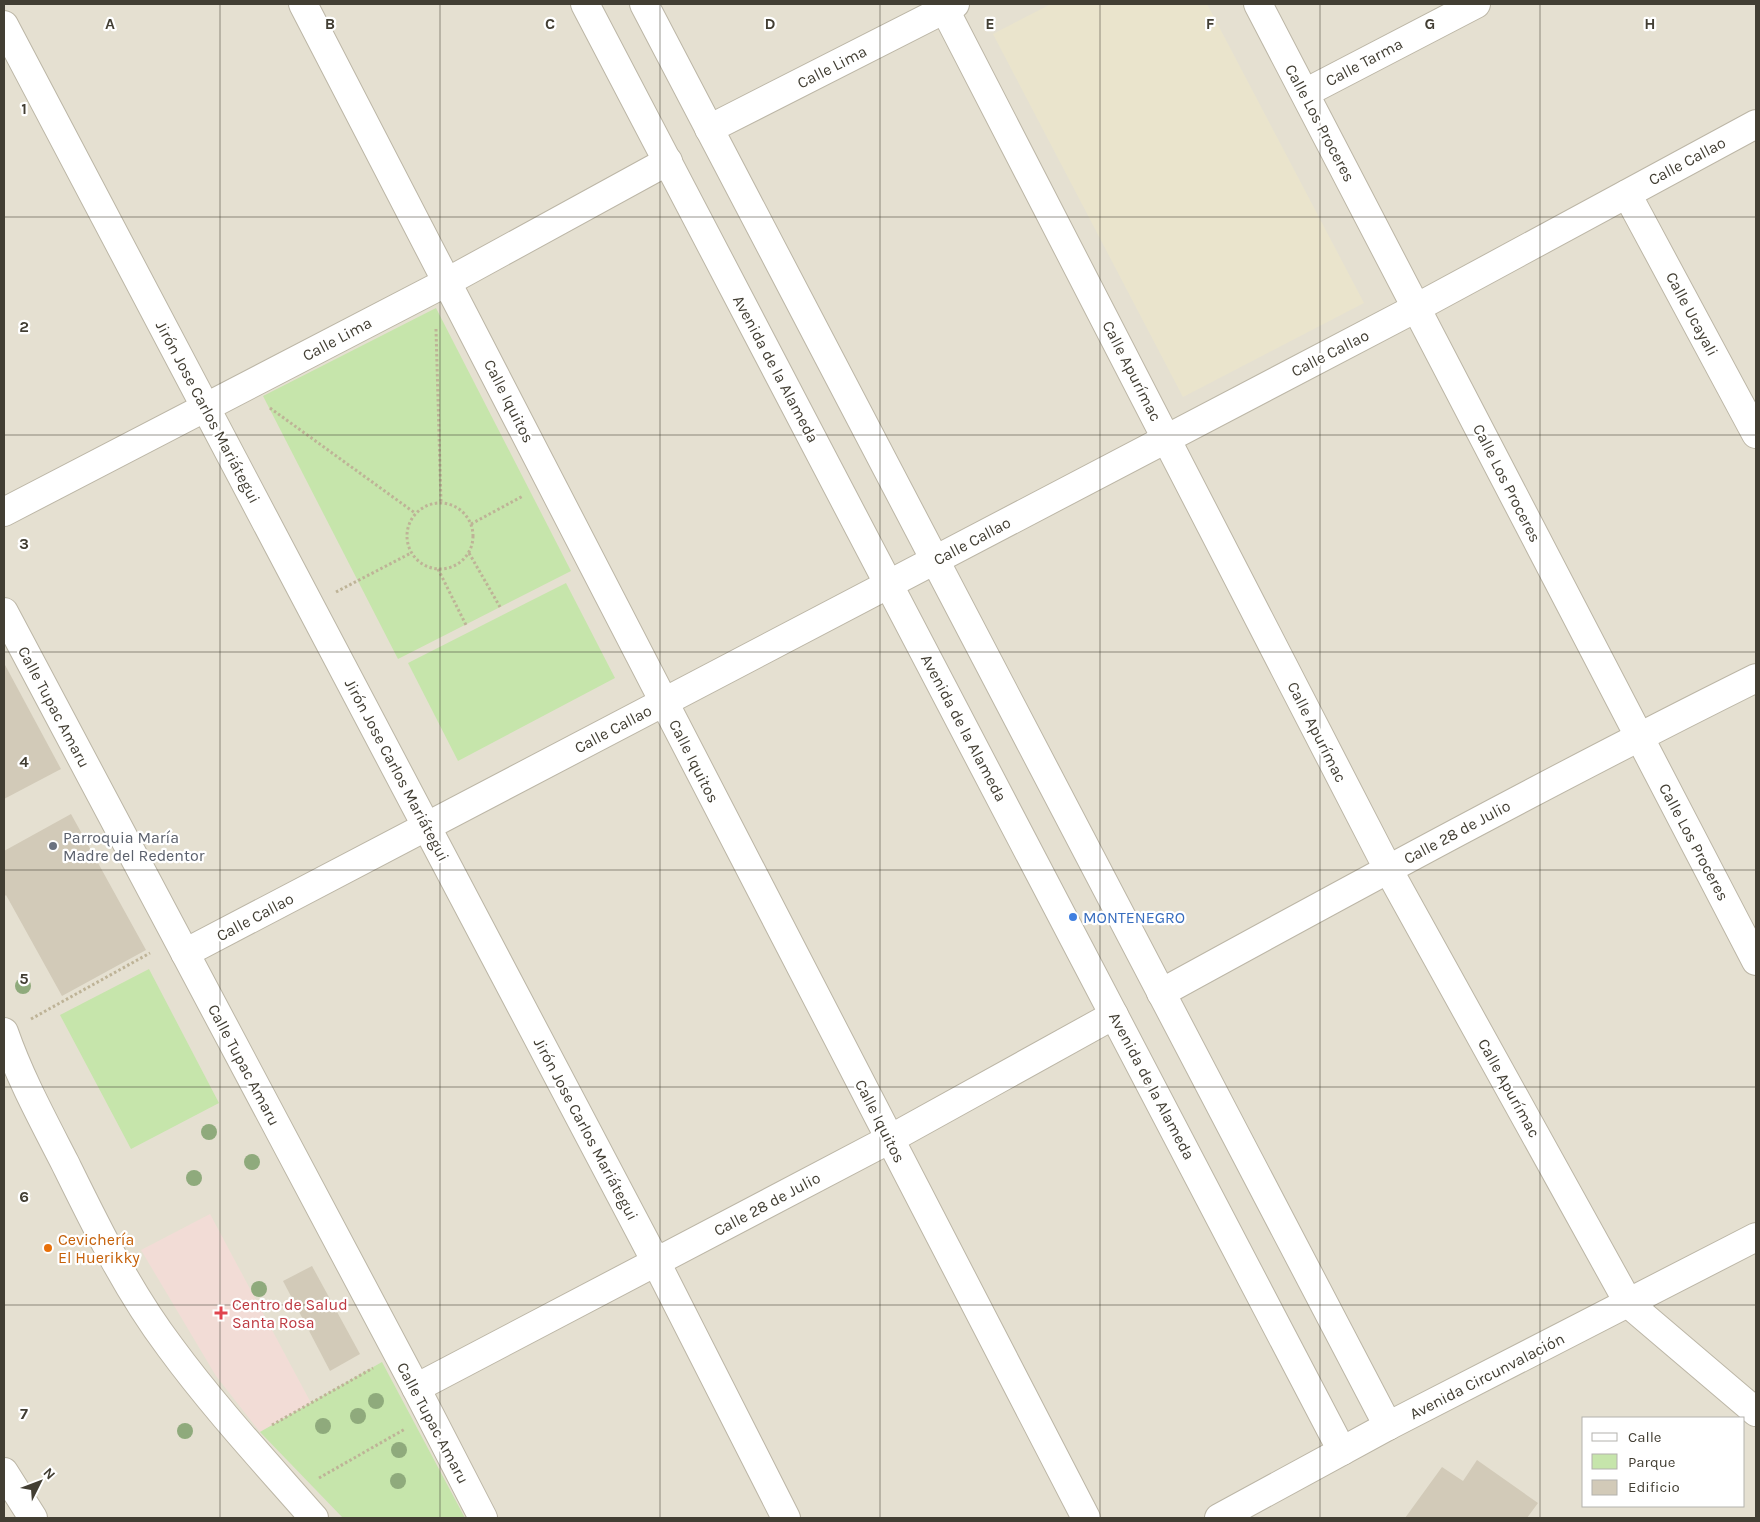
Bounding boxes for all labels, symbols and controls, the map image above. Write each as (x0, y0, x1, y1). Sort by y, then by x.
text: A (105, 14, 115, 33)
text: B (325, 14, 335, 33)
text: C (545, 14, 555, 33)
text: D (765, 14, 776, 33)
text: E (985, 14, 995, 33)
text: F (1206, 14, 1215, 33)
text: G (1425, 14, 1435, 33)
text: H (1644, 14, 1656, 33)
street label: Calle Tarma (1322, 34, 1406, 90)
street label: Calle Lima (794, 41, 870, 93)
street label: Calle Los Proceres (1281, 61, 1359, 185)
text: 1 (21, 99, 27, 118)
street label: Calle Callao (1645, 133, 1729, 189)
street label: Calle Ucayali (1662, 269, 1722, 359)
street label: Avenida de la Alameda (729, 292, 823, 446)
street label: Calle Lima (299, 313, 375, 365)
text: 2 (19, 317, 29, 336)
street label: Jirón Jose Carlos Mariátegui (152, 317, 264, 507)
street label: Calle Apurímac (1098, 317, 1166, 425)
street label: Calle Callao (1288, 325, 1372, 381)
street label: Calle Iquitos (480, 356, 538, 446)
street label: Calle Los Proceres (1469, 421, 1545, 545)
street label: Calle Callao (930, 513, 1014, 569)
text: 3 (19, 534, 29, 553)
street label: Calle Tupac Amaru (14, 643, 94, 771)
street label: Avenida de la Alameda (917, 651, 1011, 805)
street label: Jirón Jose Carlos Mariátegui (341, 675, 453, 865)
street label: Calle Apurímac (1283, 678, 1351, 786)
street label: Calle Callao (571, 701, 655, 757)
street label: Calle Iquitos (665, 716, 723, 806)
text: 4 (19, 752, 29, 771)
street label: Calle Los Proceres (1655, 780, 1733, 904)
street label: Calle 28 de Julio (1400, 796, 1514, 868)
place label: Parroquia María Madre del Redentor (63, 828, 205, 865)
marker: Parroquia María Madre del Redentor (47, 840, 59, 852)
street label: Calle Callao (213, 889, 297, 945)
place label: MONTENEGRO (1083, 908, 1185, 927)
marker: MONTENEGRO (1067, 911, 1079, 923)
text: 5 (19, 969, 29, 988)
street label: Calle Tupac Amaru (204, 1001, 284, 1129)
street label: Avenida de la Alameda (1105, 1009, 1199, 1163)
street label: Jirón Jose Carlos Mariátegui (530, 1034, 642, 1224)
street label: Calle Apurímac (1474, 1035, 1544, 1141)
street label: Calle Iquitos (851, 1076, 909, 1166)
street label: Calle 28 de Julio (710, 1168, 824, 1240)
text: 6 (19, 1187, 29, 1206)
place label: Cevichería El Huerikky (58, 1230, 140, 1267)
marker: Cevichería El Huerikky (42, 1242, 54, 1254)
place label: Centro de Salud Santa Rosa (232, 1295, 348, 1332)
marker: Centro de Salud Santa Rosa (214, 1306, 228, 1320)
street label: Avenida Circunvalación (1406, 1329, 1568, 1423)
street label: Calle Tupac Amaru (393, 1359, 473, 1487)
text: 7 (20, 1404, 28, 1423)
legend (1582, 1417, 1745, 1507)
text: Calle (1628, 1428, 1662, 1446)
text: Parque (1628, 1453, 1676, 1471)
north arrow (15, 1457, 65, 1507)
text: N (40, 1464, 59, 1483)
text: Edificio (1628, 1478, 1680, 1496)

